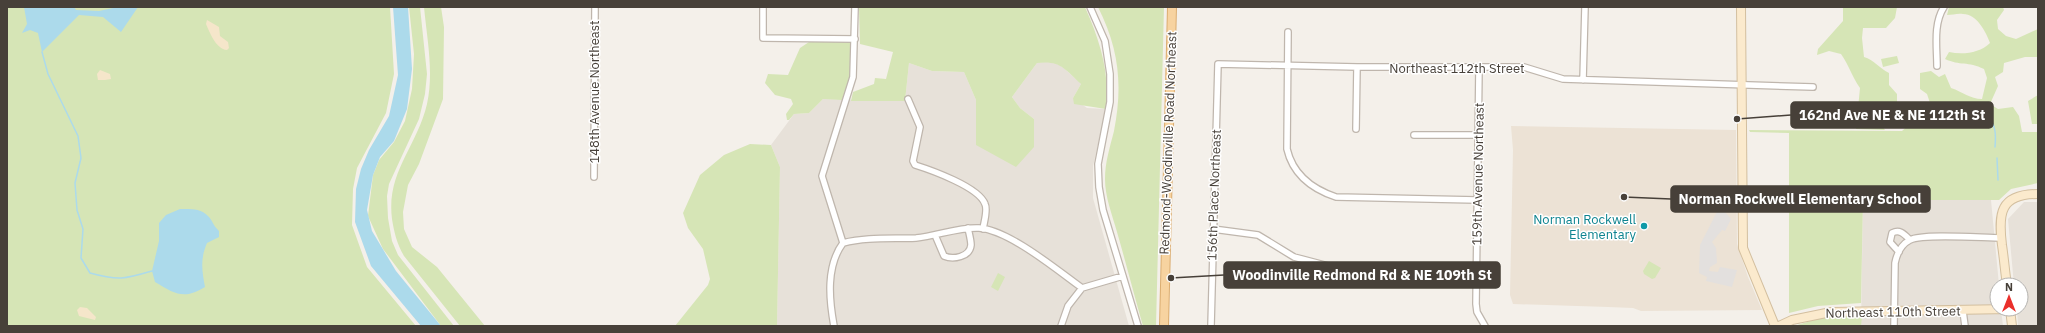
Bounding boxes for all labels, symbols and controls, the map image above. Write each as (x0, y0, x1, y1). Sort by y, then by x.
street label: 148th Avenue Northeast (586, 20, 603, 164)
street label: Redmond-Woodinville Road Northeast (1156, 31, 1180, 255)
street label: Northeast 112th Street (1389, 60, 1525, 77)
street label: 159th Avenue Northeast (1468, 102, 1488, 246)
callout: 162nd Ave NE & NE 112th St (1791, 102, 1993, 128)
text: 162nd Ave NE & NE 112th St (1799, 106, 1985, 124)
street label: 156th Place Northeast (1203, 129, 1225, 261)
callout: Norman Rockwell Elementary School (1671, 186, 1930, 212)
text: Norman Rockwell Elementary School (1679, 190, 1921, 208)
place label: Norman Rockwell Elementary (1533, 211, 1637, 243)
marker: Norman Rockwell Elementary (1639, 221, 1649, 231)
callout: Woodinville Redmond Rd & NE 109th St (1224, 262, 1500, 288)
text: Woodinville Redmond Rd & NE 109th St (1232, 266, 1492, 284)
north arrow (1989, 277, 2029, 317)
text: N (2005, 280, 2013, 294)
street label: Northeast 110th Street (1825, 302, 1961, 322)

